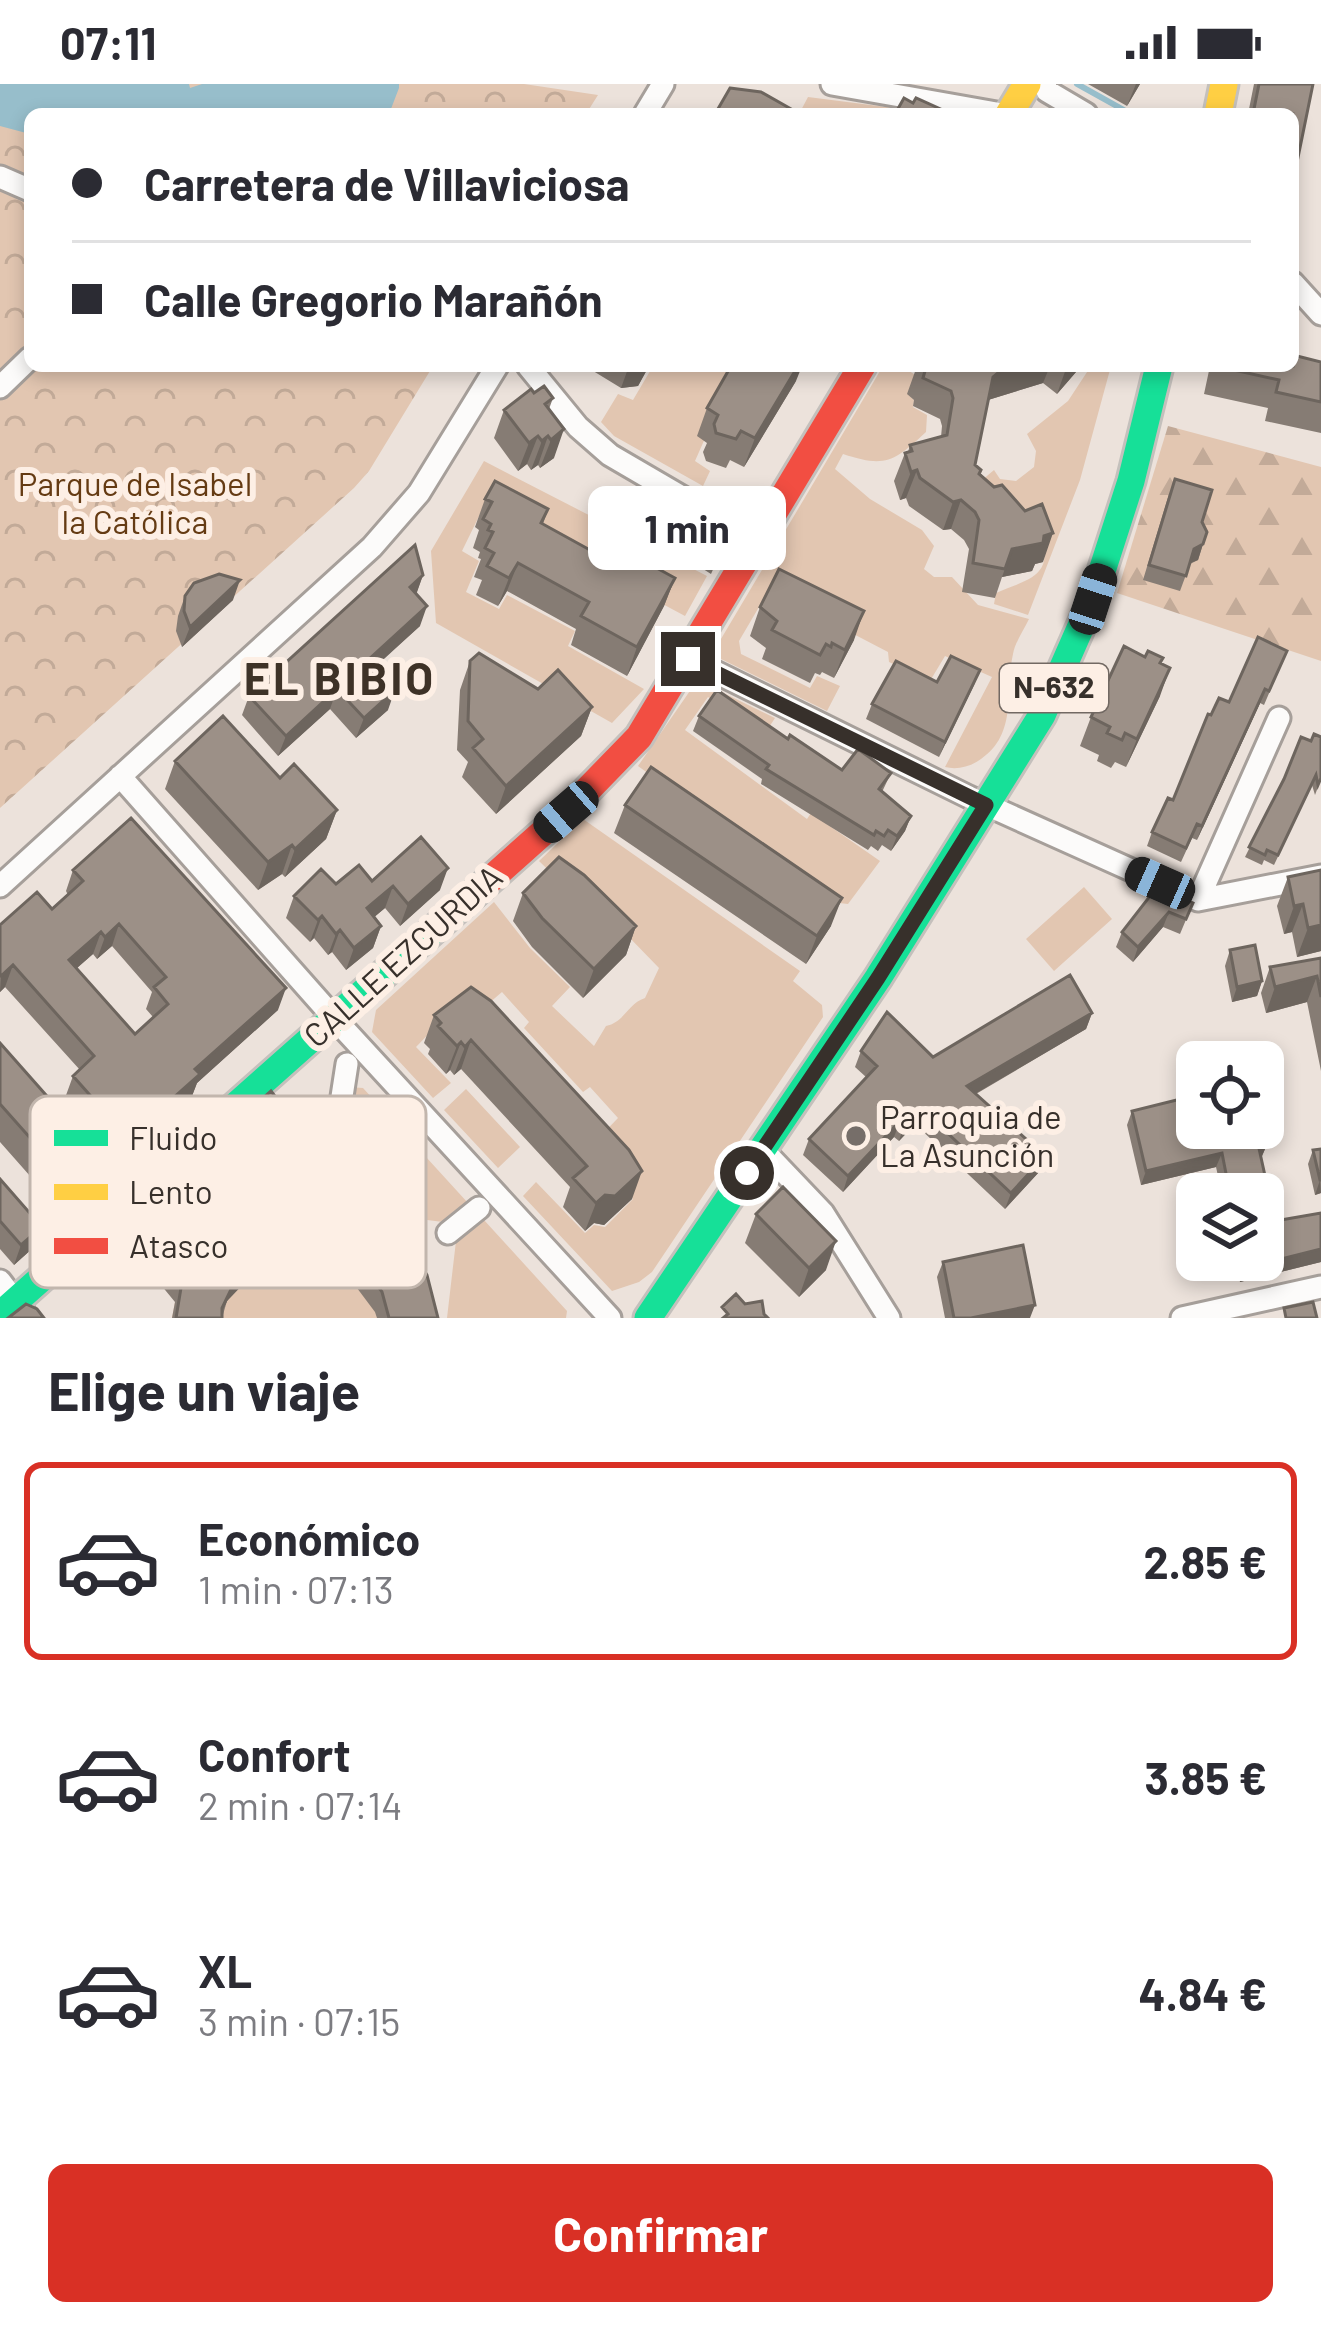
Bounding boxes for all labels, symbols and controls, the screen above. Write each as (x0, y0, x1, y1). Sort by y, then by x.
text: 07:11 (60, 15, 157, 69)
text: Carretera de Villaviciosa (144, 156, 630, 210)
text: Calle Gregorio Marañón (144, 272, 603, 326)
park label: Parque de Isabel la Católica (18, 463, 252, 541)
callout: 1 min (589, 485, 787, 569)
text: 1 min (644, 504, 730, 551)
car (1065, 559, 1121, 639)
route end (661, 632, 715, 686)
district label: EL BIBIO (244, 650, 436, 704)
road number: N-632 (1000, 664, 1108, 712)
car (527, 775, 605, 849)
car (1120, 852, 1200, 914)
street label: CALLE EZCURDIA (295, 856, 510, 1055)
map controls (1176, 1041, 1284, 1281)
button: locate (1176, 1041, 1284, 1149)
legend (30, 1096, 426, 1288)
place label: Parroquia de La Asunción (880, 1096, 1062, 1174)
text: Fluido (129, 1117, 217, 1157)
marker: Parroquia de La Asunción (843, 1123, 869, 1149)
route start (720, 1146, 774, 1200)
text: Lento (129, 1171, 213, 1211)
button: layers (1176, 1173, 1284, 1281)
text: Atasco (129, 1225, 228, 1265)
text: Elige un viaje (48, 1357, 360, 1422)
icon: car (54, 1507, 162, 1615)
text: Económico (198, 1511, 420, 1565)
text: 2.85 € (1144, 1534, 1267, 1588)
text: 1 min · 07:13 (198, 1565, 394, 1612)
icon: car (54, 1723, 162, 1831)
text: Confort (198, 1727, 351, 1781)
text: 3.85 € (1144, 1750, 1267, 1804)
text: 2 min · 07:14 (198, 1781, 403, 1828)
icon: car (54, 1939, 162, 2047)
text: XL (198, 1943, 252, 1997)
text: 4.84 € (1139, 1966, 1267, 2020)
text: 3 min · 07:15 (198, 1997, 400, 2044)
button: Confirmar (48, 2164, 1273, 2302)

